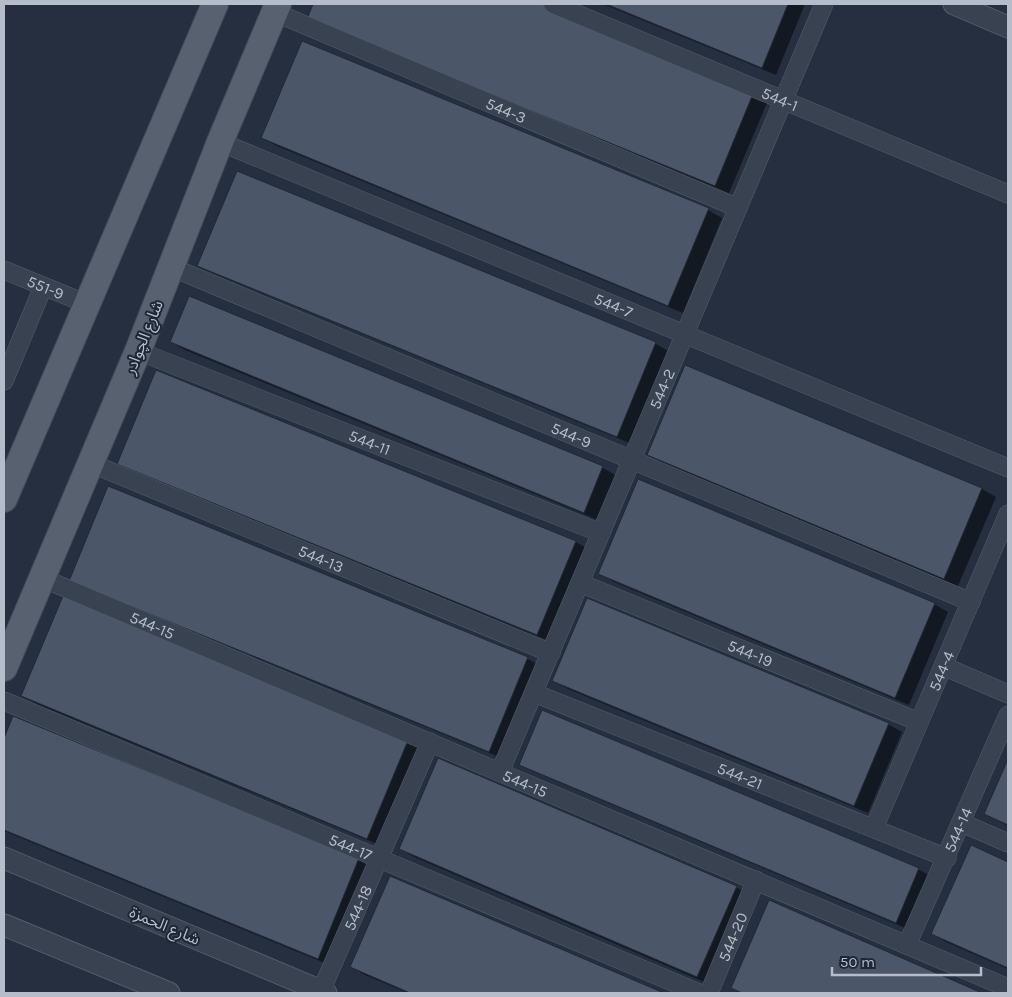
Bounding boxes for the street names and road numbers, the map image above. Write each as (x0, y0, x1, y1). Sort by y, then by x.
street label: 544-1 (759, 83, 801, 115)
street label: 544-3 (483, 94, 529, 127)
street label: 551-9 (24, 271, 67, 304)
street label: 544-7 (591, 289, 636, 322)
street label: شارع الچوادر (120, 297, 170, 379)
street label: 544-2 (645, 366, 679, 412)
street label: 544-9 (548, 418, 594, 452)
street label: 544-11 (346, 426, 393, 459)
street label: 544-13 (295, 541, 346, 577)
street label: 544-15 (127, 607, 178, 643)
street label: 544-19 (725, 636, 775, 671)
street label: 544-4 (925, 648, 958, 694)
street label: 544-21 (715, 758, 765, 793)
street label: 544-15 (500, 766, 550, 801)
street label: 544-14 (940, 805, 976, 855)
street label: 544-17 (326, 830, 375, 865)
street label: 544-18 (340, 882, 376, 933)
street label: شارع الحمزة (126, 902, 203, 952)
street label: 544-20 (714, 910, 752, 964)

